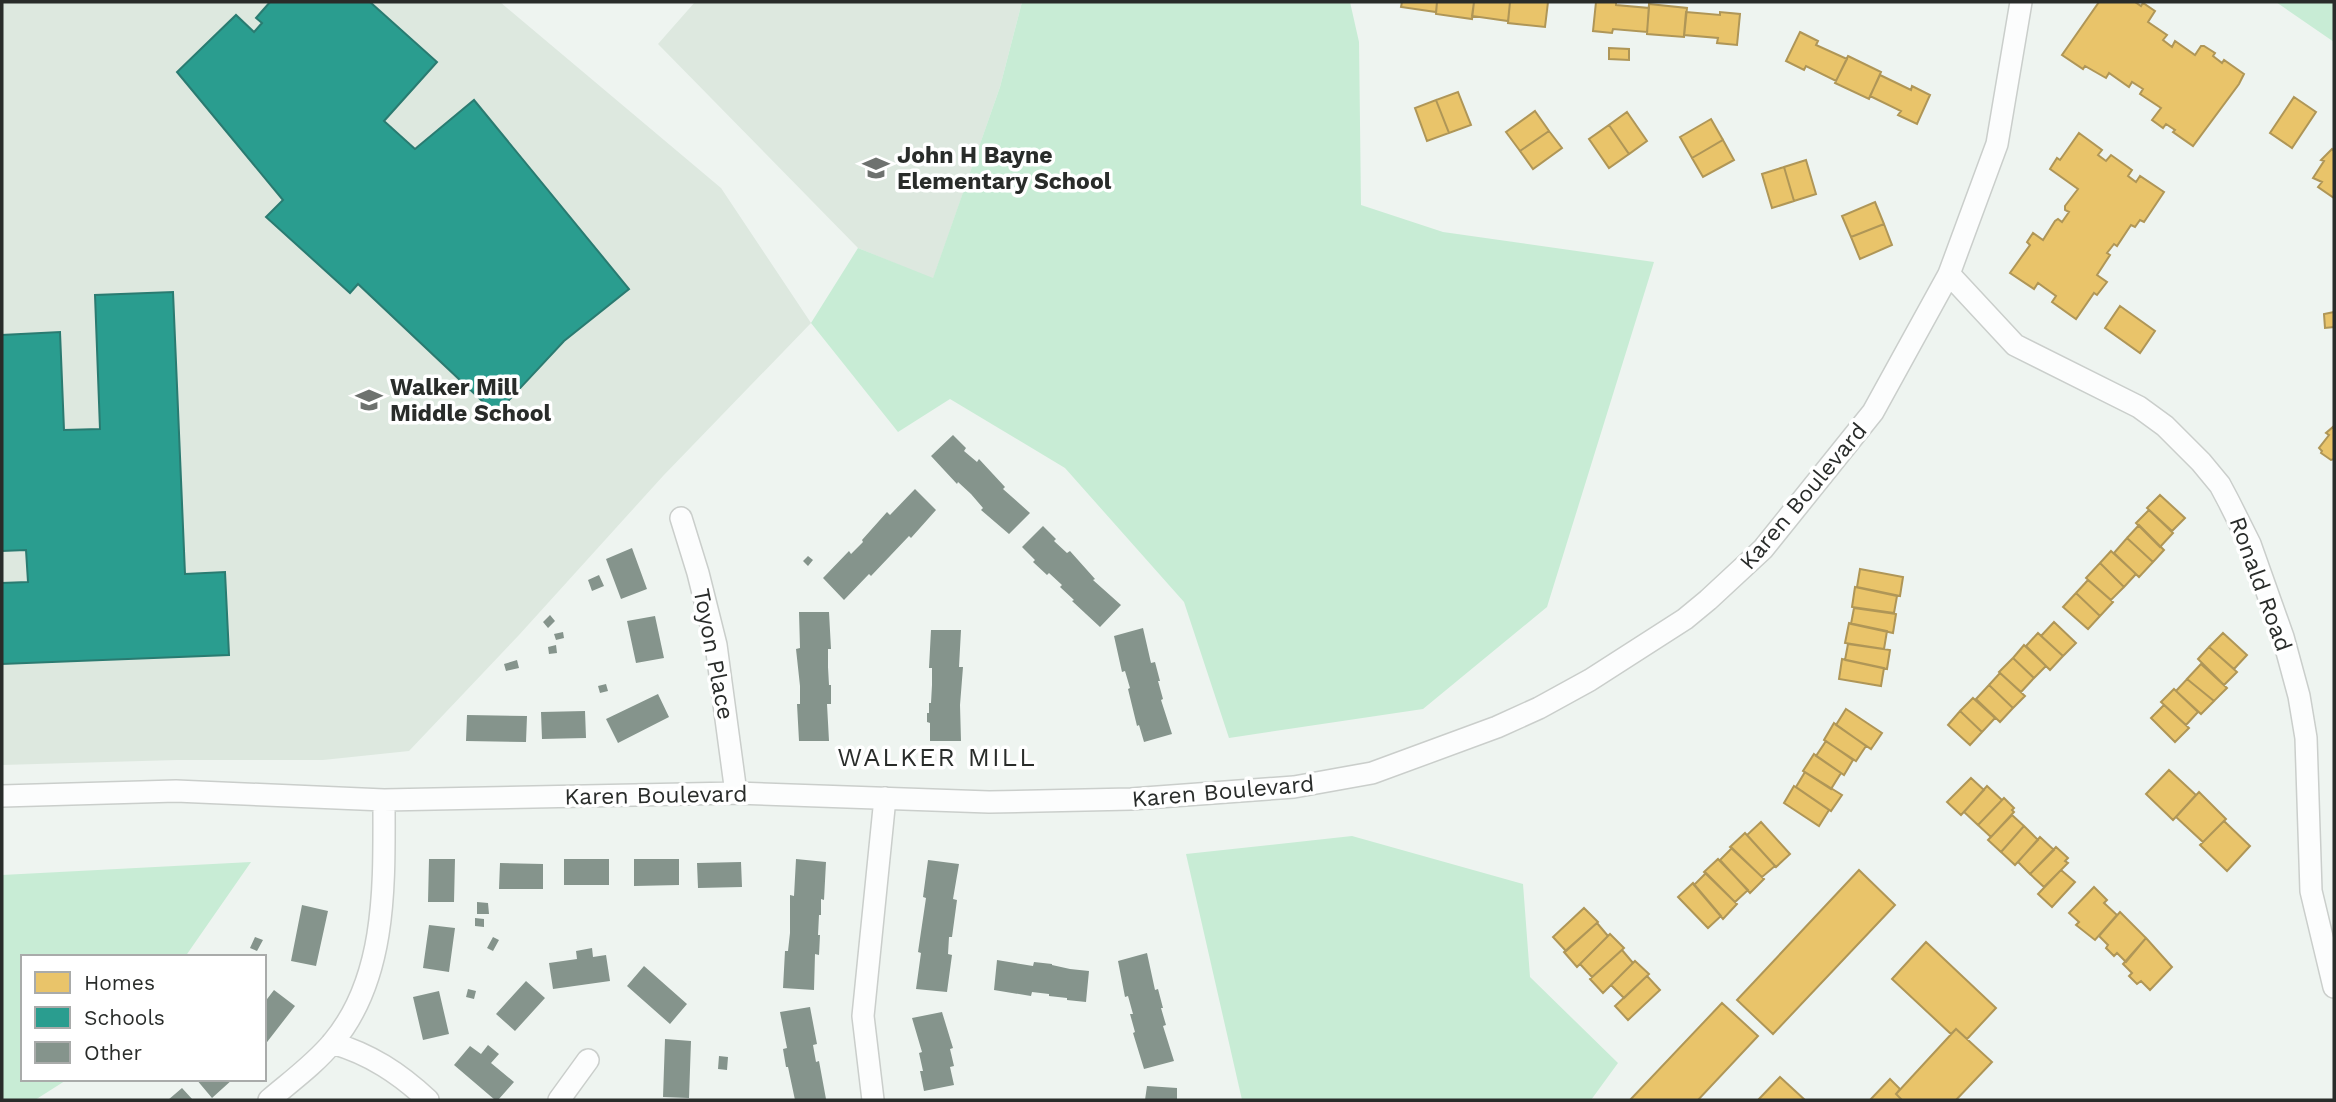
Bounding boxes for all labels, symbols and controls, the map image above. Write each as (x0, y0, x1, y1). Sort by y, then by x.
place label: John H Bayne Elementary School (897, 142, 1112, 195)
school or university icon: John H Bayne Elementary School (861, 153, 891, 183)
place label: Walker Mill Middle School (390, 374, 552, 427)
school or university icon: Walker Mill Middle School (354, 385, 384, 415)
street label: Karen Boulevard (1734, 417, 1873, 575)
street label: Ronald Road (2224, 513, 2297, 655)
street label: Toyon Place (688, 586, 739, 722)
district label: WALKER MILL (837, 742, 1037, 772)
street label: Karen Boulevard (1131, 770, 1316, 813)
street label: Karen Boulevard (564, 780, 748, 811)
legend (21, 955, 266, 1081)
text: Homes (84, 970, 155, 995)
text: Schools (84, 1005, 165, 1030)
text: Other (84, 1040, 143, 1065)

